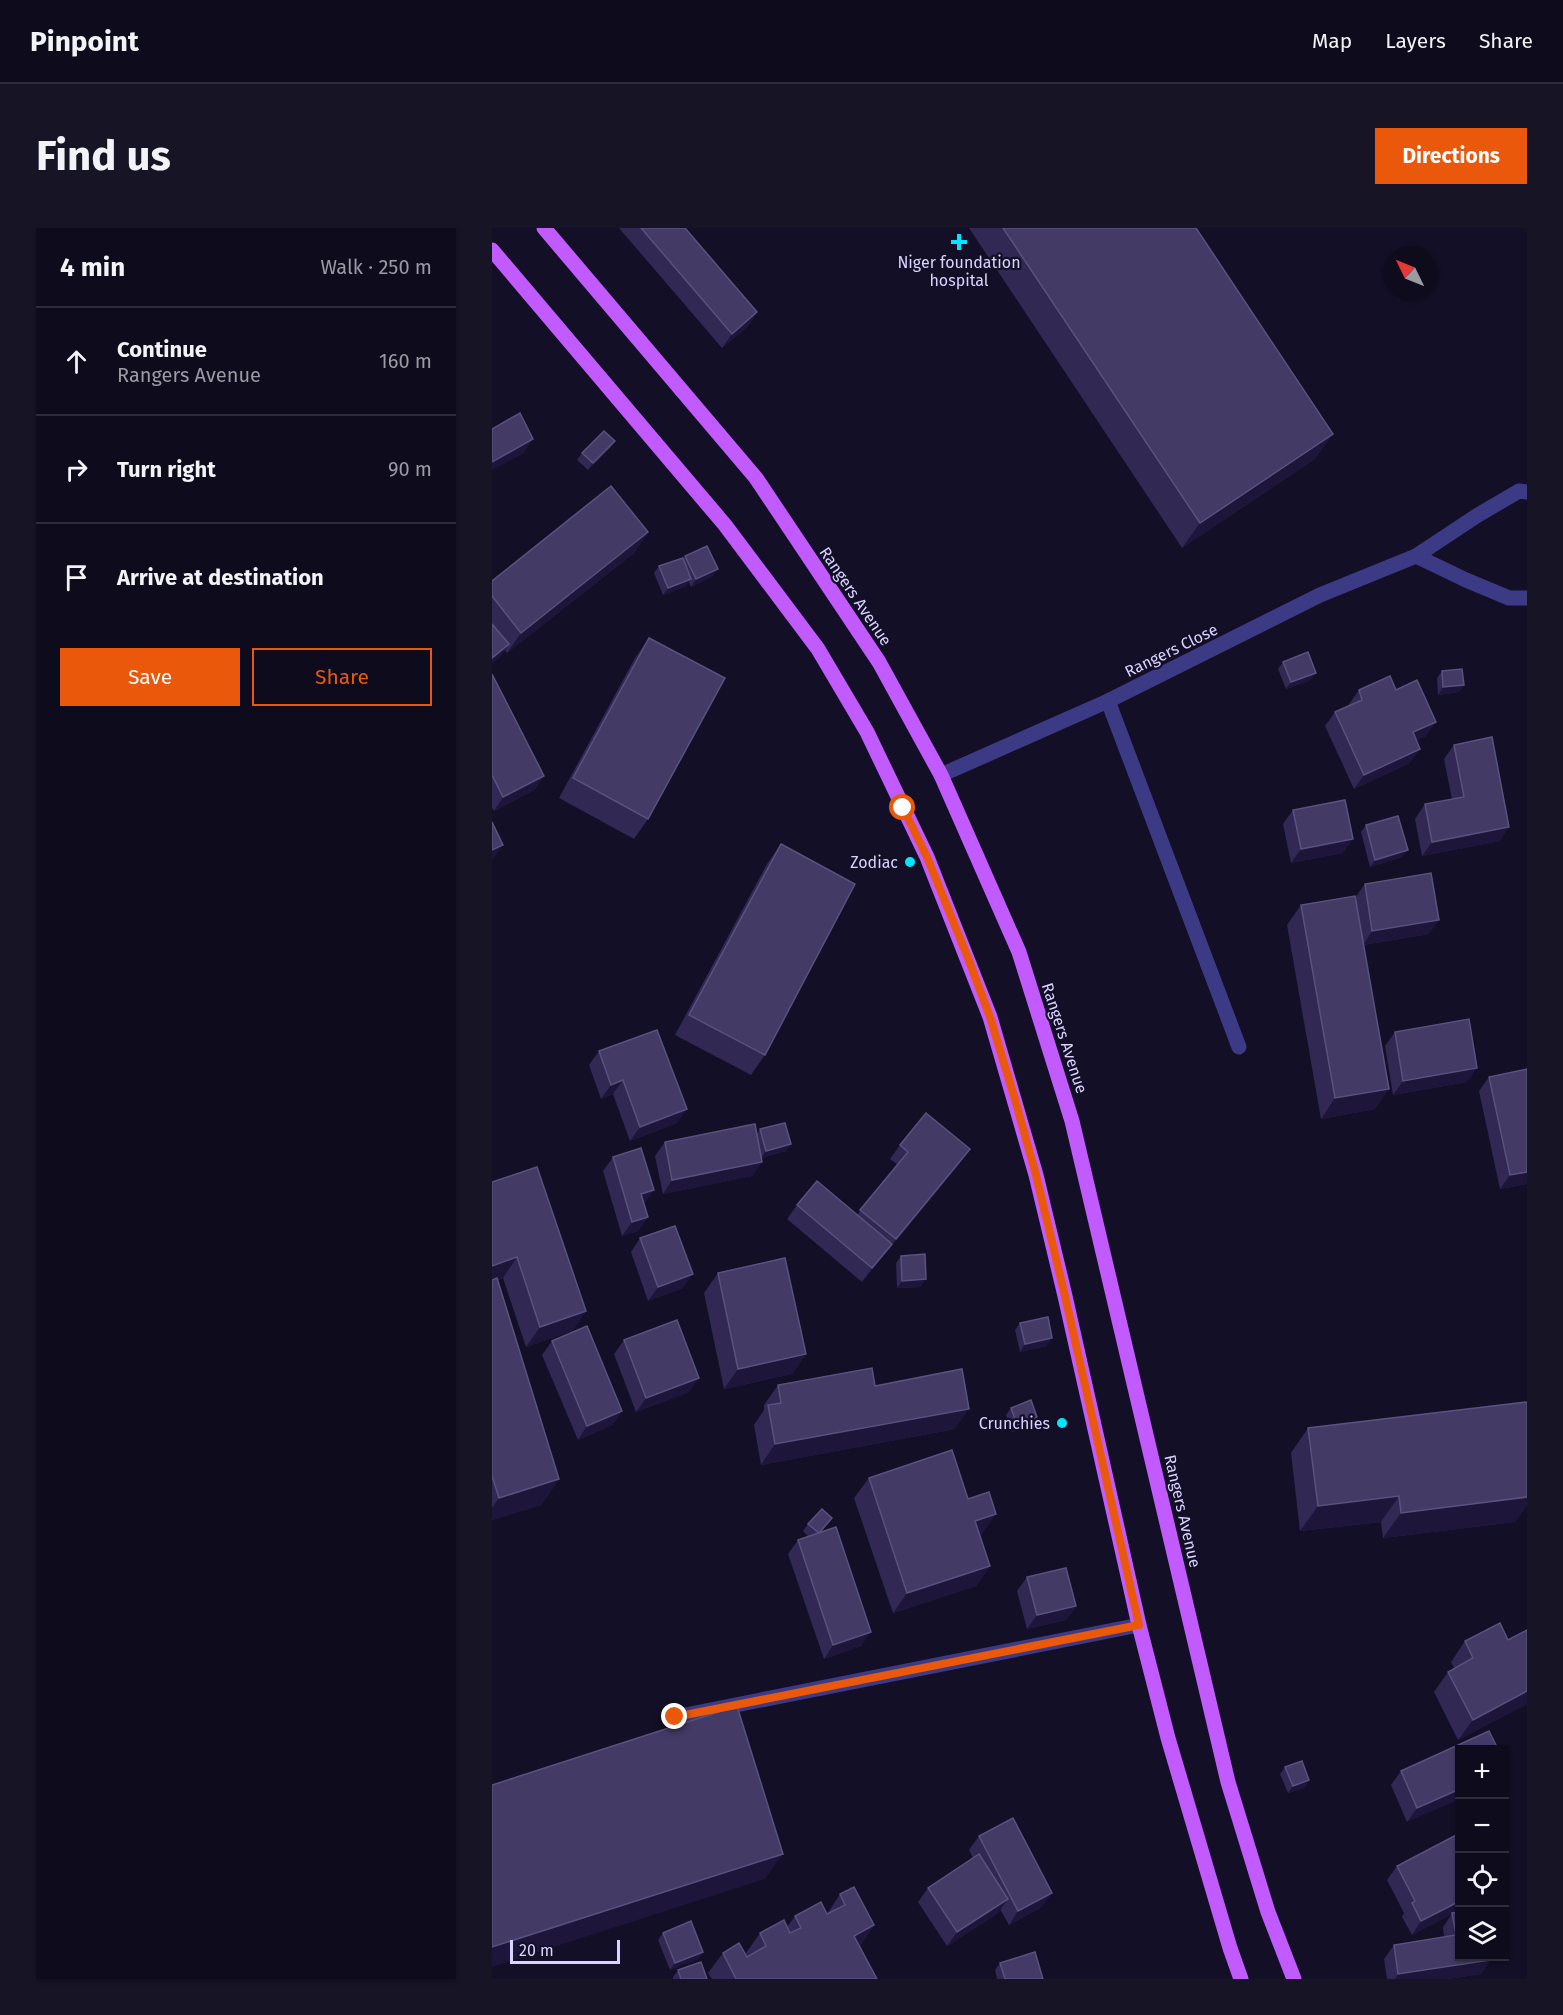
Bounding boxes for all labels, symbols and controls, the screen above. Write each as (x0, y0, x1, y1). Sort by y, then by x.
text: Pinpoint (30, 25, 139, 58)
text: Map (1312, 28, 1352, 54)
text: Layers (1385, 28, 1446, 54)
text: Share (1479, 28, 1533, 54)
button: Directions (1375, 128, 1527, 184)
text: Find us (36, 131, 171, 181)
marker: Niger foundation hospital (950, 233, 968, 251)
north arrow (1383, 246, 1437, 300)
text: 4 min (60, 252, 125, 283)
place label: Niger foundation hospital (897, 253, 1021, 290)
text: Walk · 250 m (320, 255, 432, 279)
text: Continue (117, 336, 207, 363)
icon: ahead (60, 345, 93, 378)
text: 160 m (379, 349, 432, 373)
text: Rangers Avenue (117, 363, 261, 387)
icon: right (60, 453, 93, 486)
text: Turn right (117, 456, 216, 483)
text: 90 m (388, 457, 432, 481)
street label: Rangers Avenue (816, 543, 896, 649)
icon: arrive (60, 561, 93, 594)
text: Arrive at destination (117, 564, 324, 591)
street label: Rangers Close (1122, 620, 1221, 681)
button: Save (60, 648, 240, 706)
button: Share (252, 648, 432, 706)
route start (889, 794, 915, 820)
place label: Zodiac (850, 853, 898, 872)
marker: Zodiac (903, 855, 917, 869)
street label: Rangers Avenue (1038, 980, 1091, 1096)
place label: Crunchies (979, 1414, 1050, 1433)
marker: Crunchies (1055, 1416, 1069, 1430)
street label: Rangers Avenue (1160, 1453, 1205, 1569)
route end (661, 1703, 687, 1729)
map controls (1455, 1745, 1509, 1961)
button: + (1455, 1745, 1509, 1799)
button: − (1455, 1799, 1509, 1853)
button: locate (1455, 1853, 1509, 1907)
button: layers (1455, 1907, 1509, 1961)
scale bar (510, 1937, 620, 1964)
text: 20 m (519, 1941, 554, 1960)

